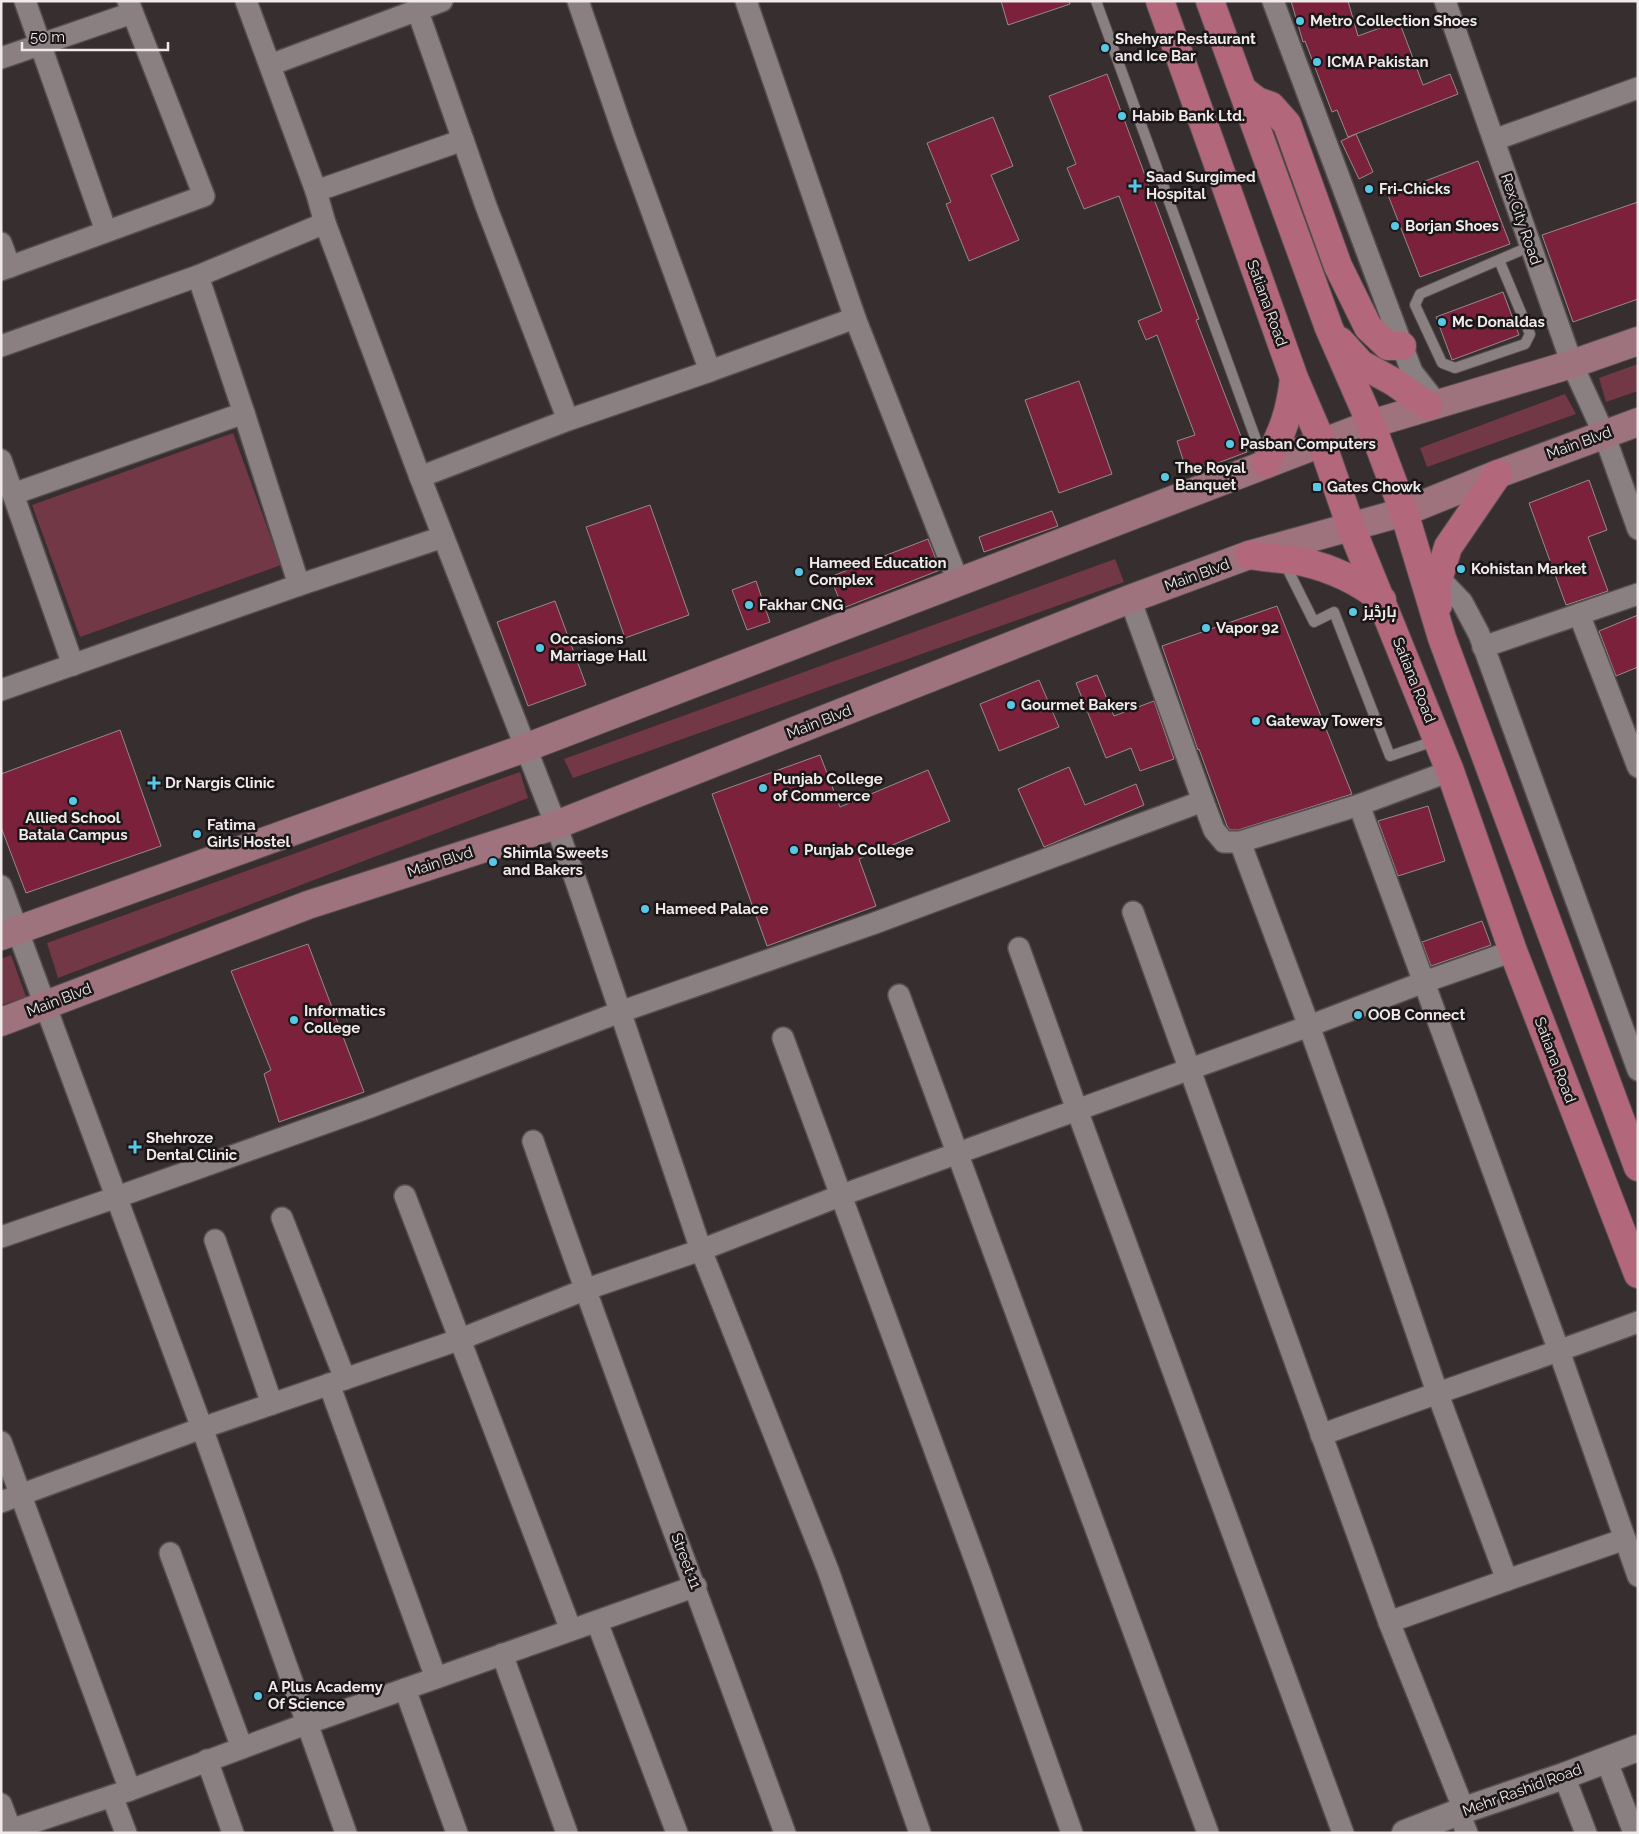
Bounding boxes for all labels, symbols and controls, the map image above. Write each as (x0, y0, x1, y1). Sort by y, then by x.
place label: Metro Collection Shoes (1310, 12, 1477, 30)
marker: Metro Collection Shoes (1294, 15, 1306, 27)
scale bar (22, 20, 169, 52)
text: 50 m (30, 28, 65, 46)
place label: Shehyar Restaurant and Ice Bar (1115, 30, 1256, 65)
marker: Shehyar Restaurant and Ice Bar (1099, 42, 1111, 54)
place label: ICMA Pakistan (1327, 53, 1429, 71)
marker: ICMA Pakistan (1311, 56, 1323, 68)
place label: Habib Bank Ltd. (1132, 107, 1245, 125)
marker: Habib Bank Ltd. (1116, 110, 1128, 122)
place label: Saad Surgimed Hospital (1146, 168, 1256, 203)
street label: Rex City Road (1497, 171, 1545, 267)
marker: Saad Surgimed Hospital (1128, 179, 1142, 193)
place label: Fri-Chicks (1379, 180, 1451, 198)
marker: Fri-Chicks (1363, 183, 1375, 195)
place label: Borjan Shoes (1405, 217, 1499, 235)
marker: Borjan Shoes (1389, 220, 1401, 232)
street label: Satiana Road (1243, 257, 1291, 349)
place label: Mc Donaldas (1452, 313, 1545, 331)
marker: Mc Donaldas (1436, 316, 1448, 328)
street label: Main Blvd (1544, 423, 1614, 463)
place label: Pasban Computers (1240, 435, 1376, 453)
marker: Pasban Computers (1224, 438, 1236, 450)
place label: The Royal Banquet (1175, 459, 1246, 494)
marker: The Royal Banquet (1159, 471, 1171, 483)
place label: Gates Chowk (1327, 478, 1422, 496)
marker: Gates Chowk (1311, 481, 1323, 493)
place label: Hameed Education Complex (809, 554, 946, 589)
street label: Main Blvd (1162, 555, 1232, 595)
place label: Kohistan Market (1471, 560, 1587, 578)
marker: Kohistan Market (1455, 563, 1467, 575)
marker: Hameed Education Complex (793, 566, 805, 578)
place label: Fakhar CNG (759, 596, 843, 614)
marker: Fakhar CNG (743, 599, 755, 611)
place label: ہارڈیز (1362, 603, 1396, 622)
marker: ہارڈیز (1347, 606, 1359, 618)
place label: Vapor 92 (1216, 619, 1279, 637)
marker: Vapor 92 (1200, 622, 1212, 634)
place label: Occasions Marriage Hall (550, 630, 647, 665)
street label: Satiana Road (1389, 635, 1439, 725)
marker: Occasions Marriage Hall (534, 642, 546, 654)
place label: Gourmet Bakers (1021, 696, 1137, 714)
marker: Gourmet Bakers (1005, 699, 1017, 711)
street label: Main Blvd (784, 701, 854, 743)
place label: Gateway Towers (1266, 712, 1383, 730)
marker: Gateway Towers (1250, 715, 1262, 727)
place label: Punjab College of Commerce (773, 770, 883, 805)
place label: Dr Nargis Clinic (165, 774, 276, 792)
marker: Dr Nargis Clinic (147, 776, 161, 790)
marker: Punjab College of Commerce (757, 782, 769, 794)
marker: Allied School Batala Campus (67, 795, 79, 807)
place label: Allied School Batala Campus (18, 809, 128, 844)
place label: Fatima Girls Hostel (207, 816, 290, 851)
marker: Fatima Girls Hostel (191, 828, 203, 840)
place label: Punjab College (804, 841, 914, 859)
street label: Main Blvd (405, 843, 475, 881)
place label: Shimla Sweets and Bakers (503, 844, 608, 879)
marker: Punjab College (788, 844, 800, 856)
marker: Shimla Sweets and Bakers (487, 856, 499, 868)
place label: Hameed Palace (655, 900, 769, 918)
marker: Hameed Palace (639, 903, 651, 915)
street label: Main Blvd (24, 979, 94, 1021)
place label: Informatics College (304, 1002, 386, 1037)
place label: OOB Connect (1368, 1006, 1465, 1024)
marker: OOB Connect (1352, 1009, 1364, 1021)
marker: Informatics College (288, 1014, 300, 1026)
street label: Satiana Road (1530, 1015, 1580, 1105)
place label: Shehroze Dental Clinic (146, 1129, 238, 1164)
marker: Shehroze Dental Clinic (128, 1140, 142, 1154)
street label: Street 11 (667, 1531, 705, 1592)
place label: A Plus Academy Of Science (268, 1678, 384, 1713)
marker: A Plus Academy Of Science (252, 1690, 264, 1702)
street label: Mehr Rashid Road (1460, 1760, 1584, 1820)

